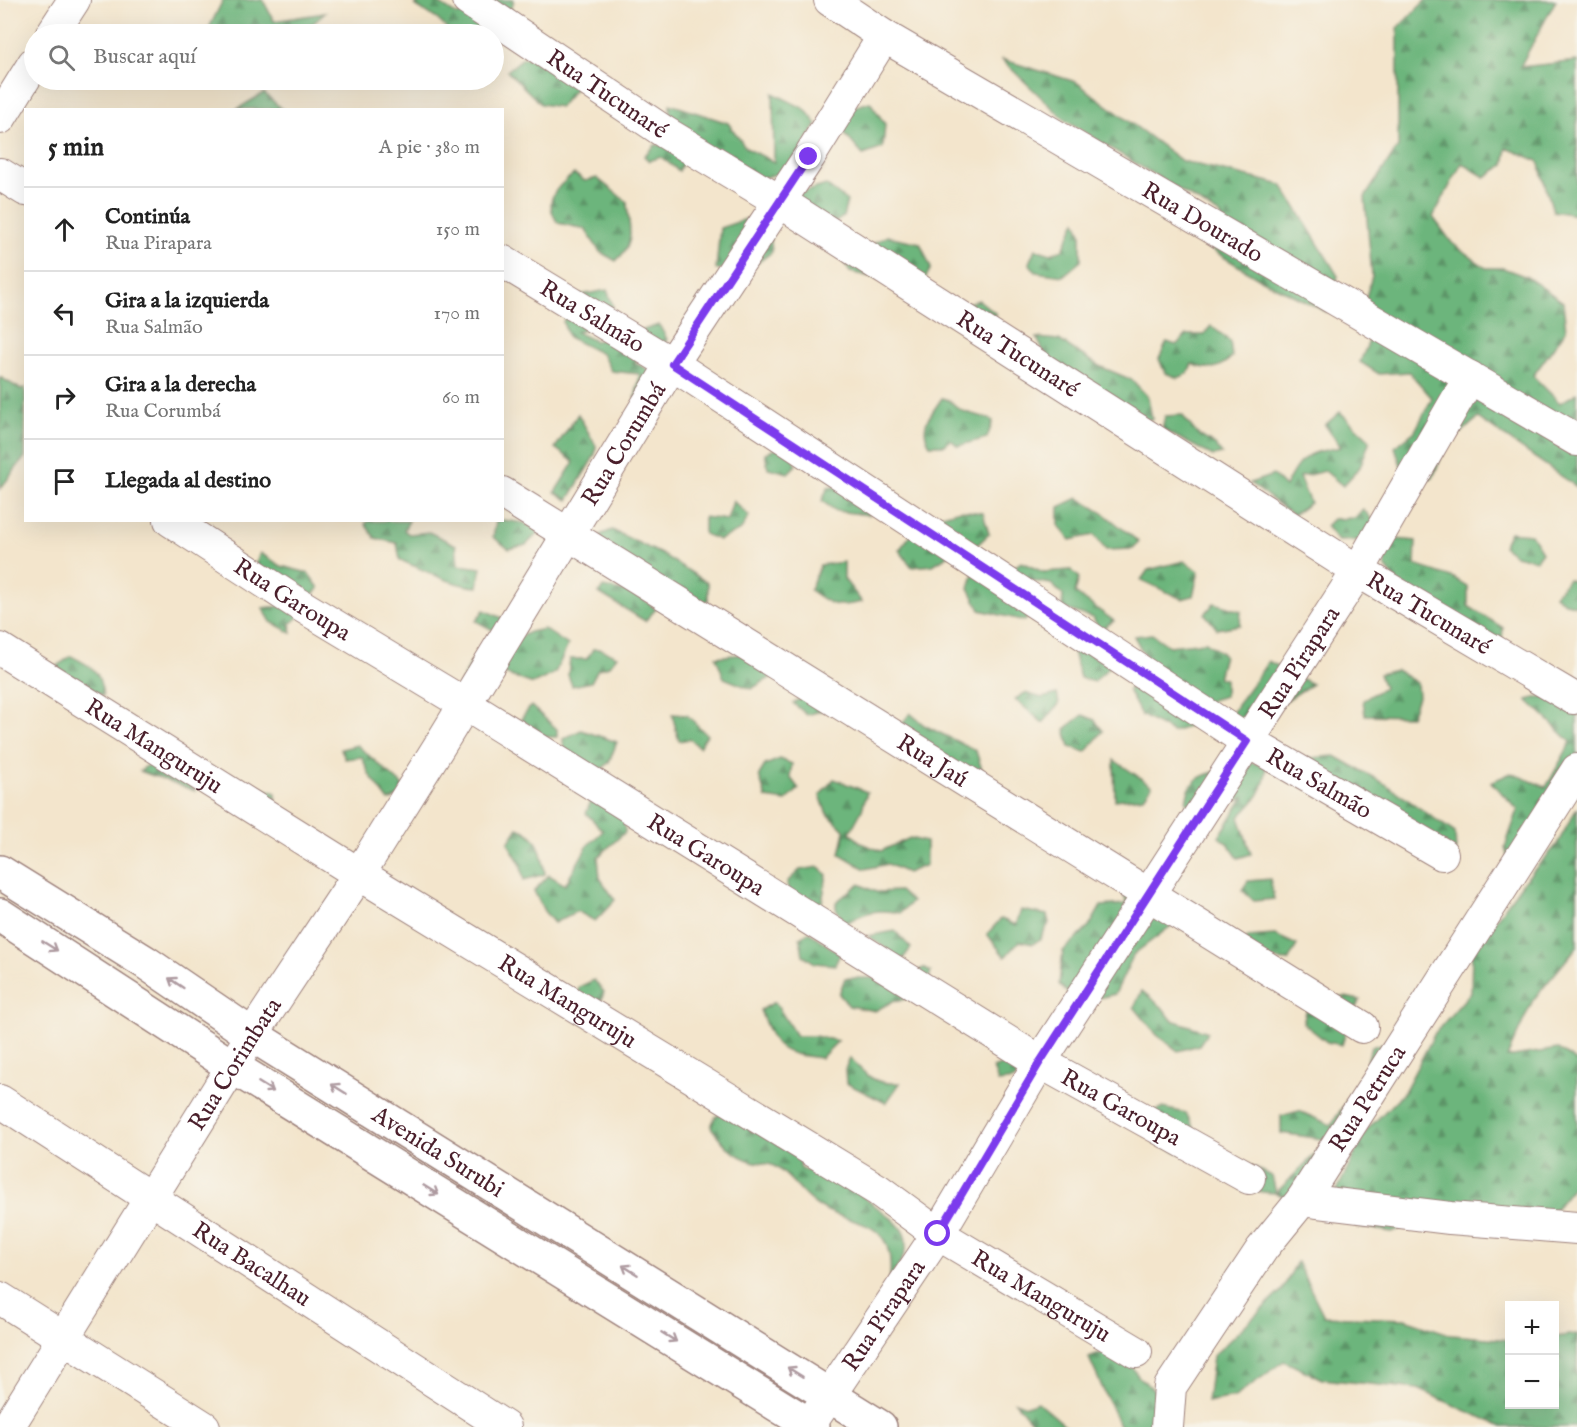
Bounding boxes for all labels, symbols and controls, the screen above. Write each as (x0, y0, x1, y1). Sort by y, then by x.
search box (24, 24, 504, 90)
icon: search (45, 41, 78, 74)
text: Buscar aquí (93, 43, 196, 71)
street label: Rua Tucunaré (540, 43, 673, 147)
text: 5 min (48, 131, 104, 164)
text: A pie · 380 m (379, 135, 480, 160)
route end (795, 143, 821, 169)
street label: Rua Dourado (1136, 176, 1269, 271)
text: Continúa (105, 203, 190, 231)
icon: ahead (48, 213, 81, 246)
text: 150 m (436, 217, 480, 242)
text: Rua Pirapara (105, 231, 212, 256)
street label: Rua Salmão (534, 274, 650, 361)
text: Gira a la izquierda (105, 287, 269, 315)
icon: left (48, 297, 81, 330)
text: 170 m (434, 301, 480, 326)
street label: Rua Tucunaré (950, 304, 1084, 406)
text: Rua Salmão (105, 315, 203, 340)
text: Gira a la derecha (105, 371, 256, 399)
street label: Rua Corumbá (575, 377, 674, 512)
icon: right (48, 381, 81, 414)
text: 60 m (442, 385, 480, 410)
text: Rua Corumbá (105, 399, 221, 424)
icon: arrive (48, 465, 81, 498)
text: Llegada al destino (105, 467, 271, 495)
street label: Rua Garoupa (227, 552, 357, 649)
street label: Rua Tucunaré (1360, 565, 1496, 663)
street label: Rua Pirapara (1252, 600, 1348, 725)
street label: Rua Manguruju (79, 692, 228, 802)
street label: Rua Jaú (891, 728, 973, 796)
street label: Rua Salmão (1260, 741, 1377, 827)
street label: Rua Garoupa (641, 807, 771, 904)
one-way arrow (41, 940, 58, 952)
street label: Rua Manguruju (492, 948, 642, 1056)
one-way arrow (168, 977, 184, 989)
street label: Rua Corimbata (182, 992, 290, 1137)
street label: Rua Petruca (1323, 1039, 1414, 1158)
street label: Rua Garoupa (1055, 1063, 1187, 1155)
one-way arrow (257, 1082, 274, 1094)
one-way arrow (331, 1083, 348, 1095)
street label: Avenida Surubi (365, 1099, 510, 1206)
one-way arrow (423, 1184, 440, 1197)
street label: Rua Bacalhau (186, 1215, 316, 1315)
route start (924, 1220, 950, 1246)
street label: Rua Manguruju (965, 1243, 1116, 1350)
street label: Rua Pirapara (836, 1253, 934, 1378)
one-way arrow (622, 1263, 639, 1275)
map controls (1505, 1301, 1559, 1409)
button: + (1505, 1301, 1559, 1355)
one-way arrow (660, 1332, 677, 1344)
button: − (1505, 1355, 1559, 1409)
one-way arrow (787, 1366, 804, 1378)

